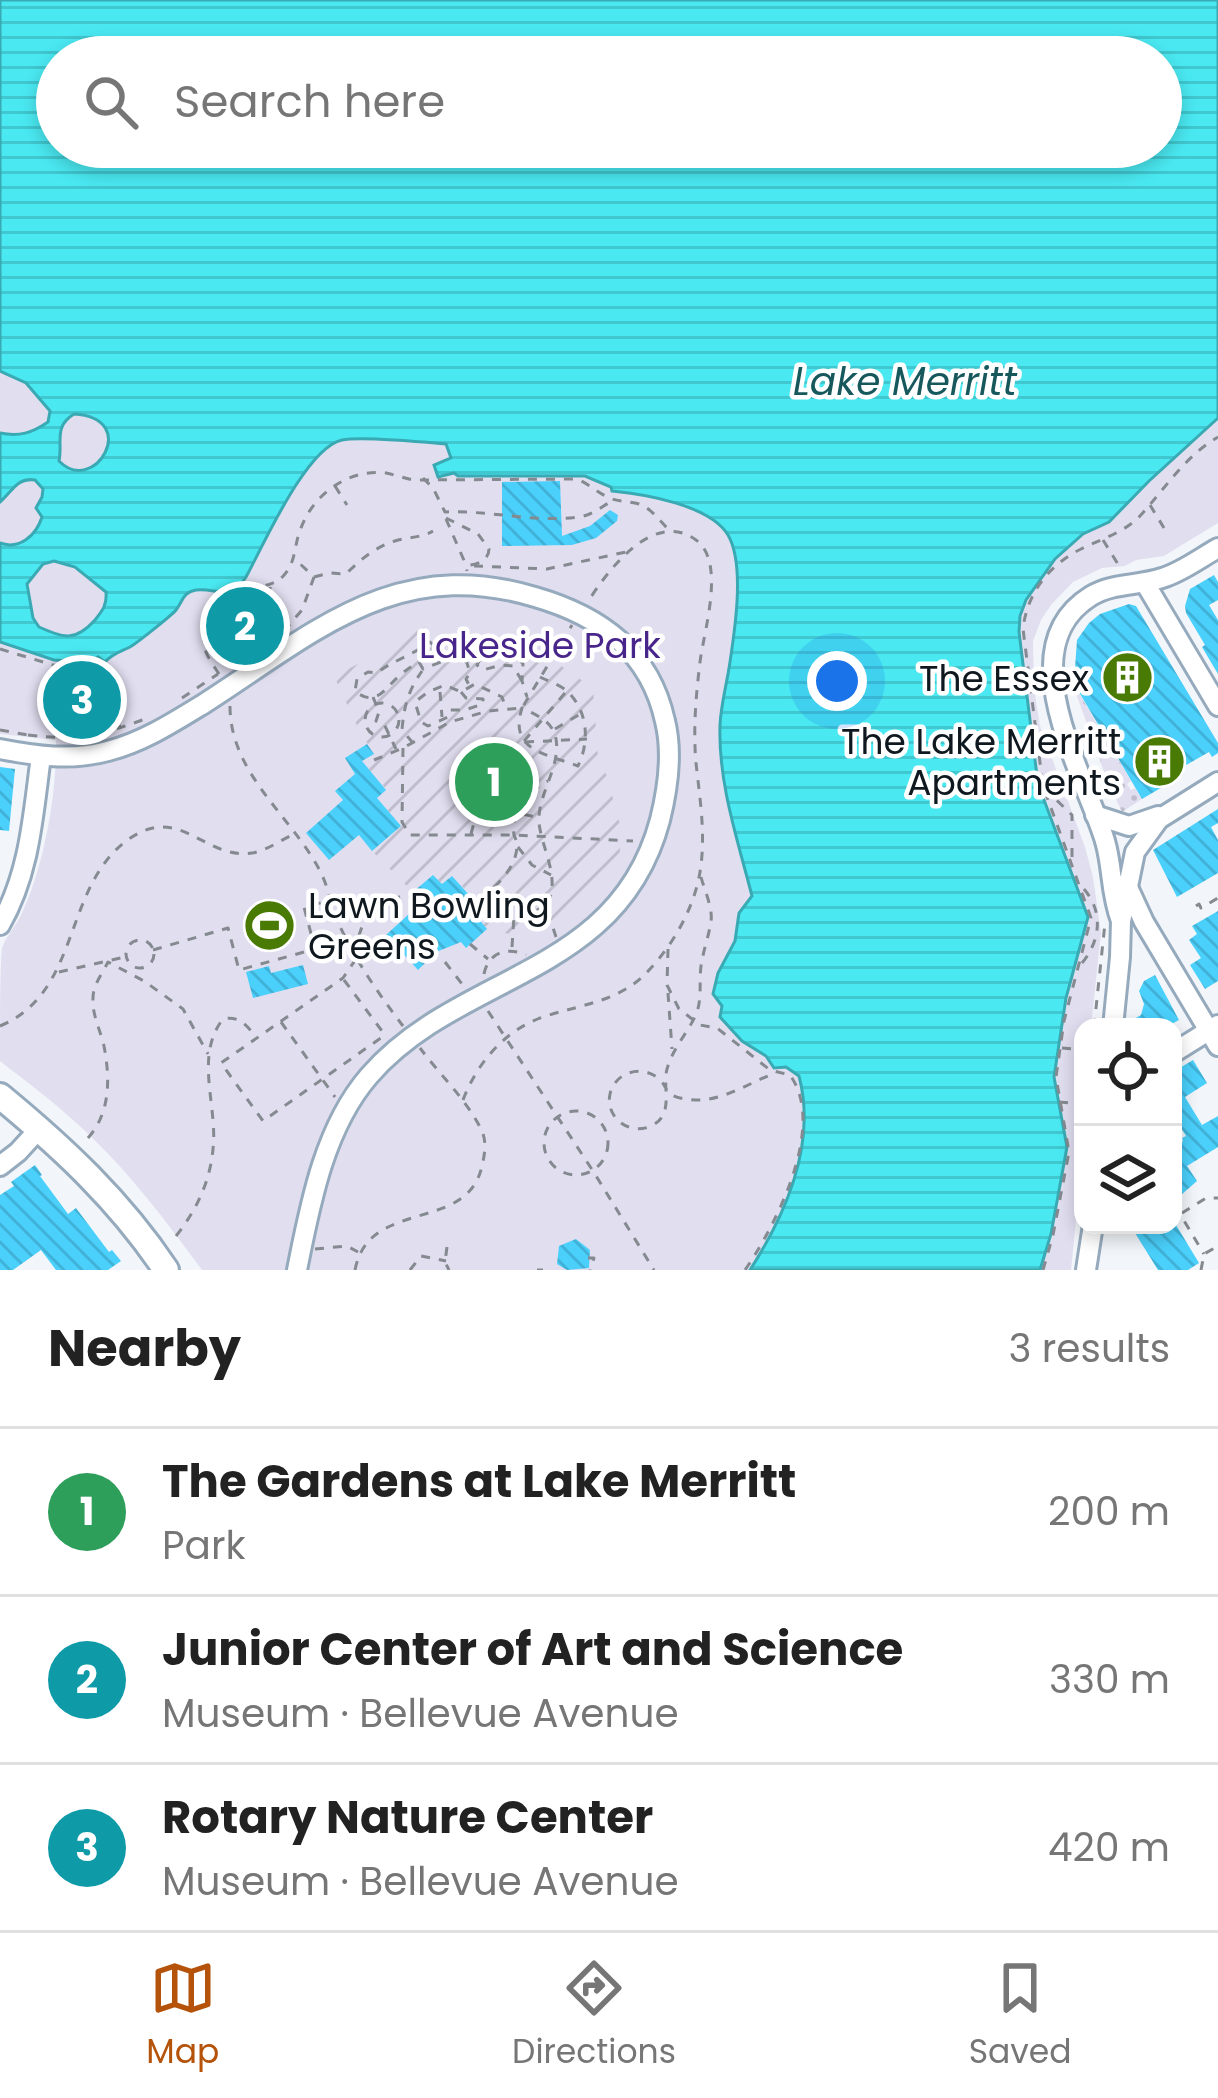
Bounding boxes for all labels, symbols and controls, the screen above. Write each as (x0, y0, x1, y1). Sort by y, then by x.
search box (36, 36, 1182, 168)
icon: search (78, 69, 144, 135)
text: Search here (174, 70, 445, 133)
water label: Lake Merritt (793, 354, 1018, 409)
pin: 2 (206, 581, 284, 671)
park label: Lakeside Park (419, 620, 661, 671)
building icon: The Essex (1100, 650, 1156, 706)
your location (807, 651, 867, 711)
place label: The Essex (919, 653, 1089, 704)
pin: 3 (43, 655, 121, 745)
place label: The Lake Merritt Apartments (841, 716, 1121, 808)
building icon: The Lake Merritt Apartments (1132, 734, 1188, 790)
pin: 1 (455, 737, 533, 827)
place label: Lawn Bowling Greens (308, 880, 550, 972)
sports icon: Lawn Bowling Greens (241, 898, 297, 954)
map controls (1074, 1018, 1182, 1234)
button: locate (1074, 1018, 1182, 1126)
button: layers (1074, 1126, 1182, 1234)
text: Nearby (48, 1312, 241, 1384)
text: 3 results (1008, 1321, 1170, 1376)
text: The Gardens at Lake Merritt (162, 1450, 796, 1513)
text: 1 (80, 1484, 94, 1539)
text: 200 m (1048, 1484, 1170, 1539)
text: Park (162, 1518, 246, 1573)
text: Junior Center of Art and Science (162, 1618, 903, 1681)
text: 2 (76, 1652, 98, 1707)
text: 330 m (1049, 1652, 1170, 1707)
text: Museum · Bellevue Avenue (162, 1686, 679, 1741)
text: Rotary Nature Center (162, 1786, 653, 1849)
text: 3 (75, 1820, 99, 1875)
text: 420 m (1048, 1820, 1170, 1875)
text: Museum · Bellevue Avenue (162, 1854, 679, 1909)
tab: Map (146, 1955, 219, 2077)
tab: Directions (512, 1955, 676, 2077)
tab: Saved (969, 1955, 1072, 2077)

